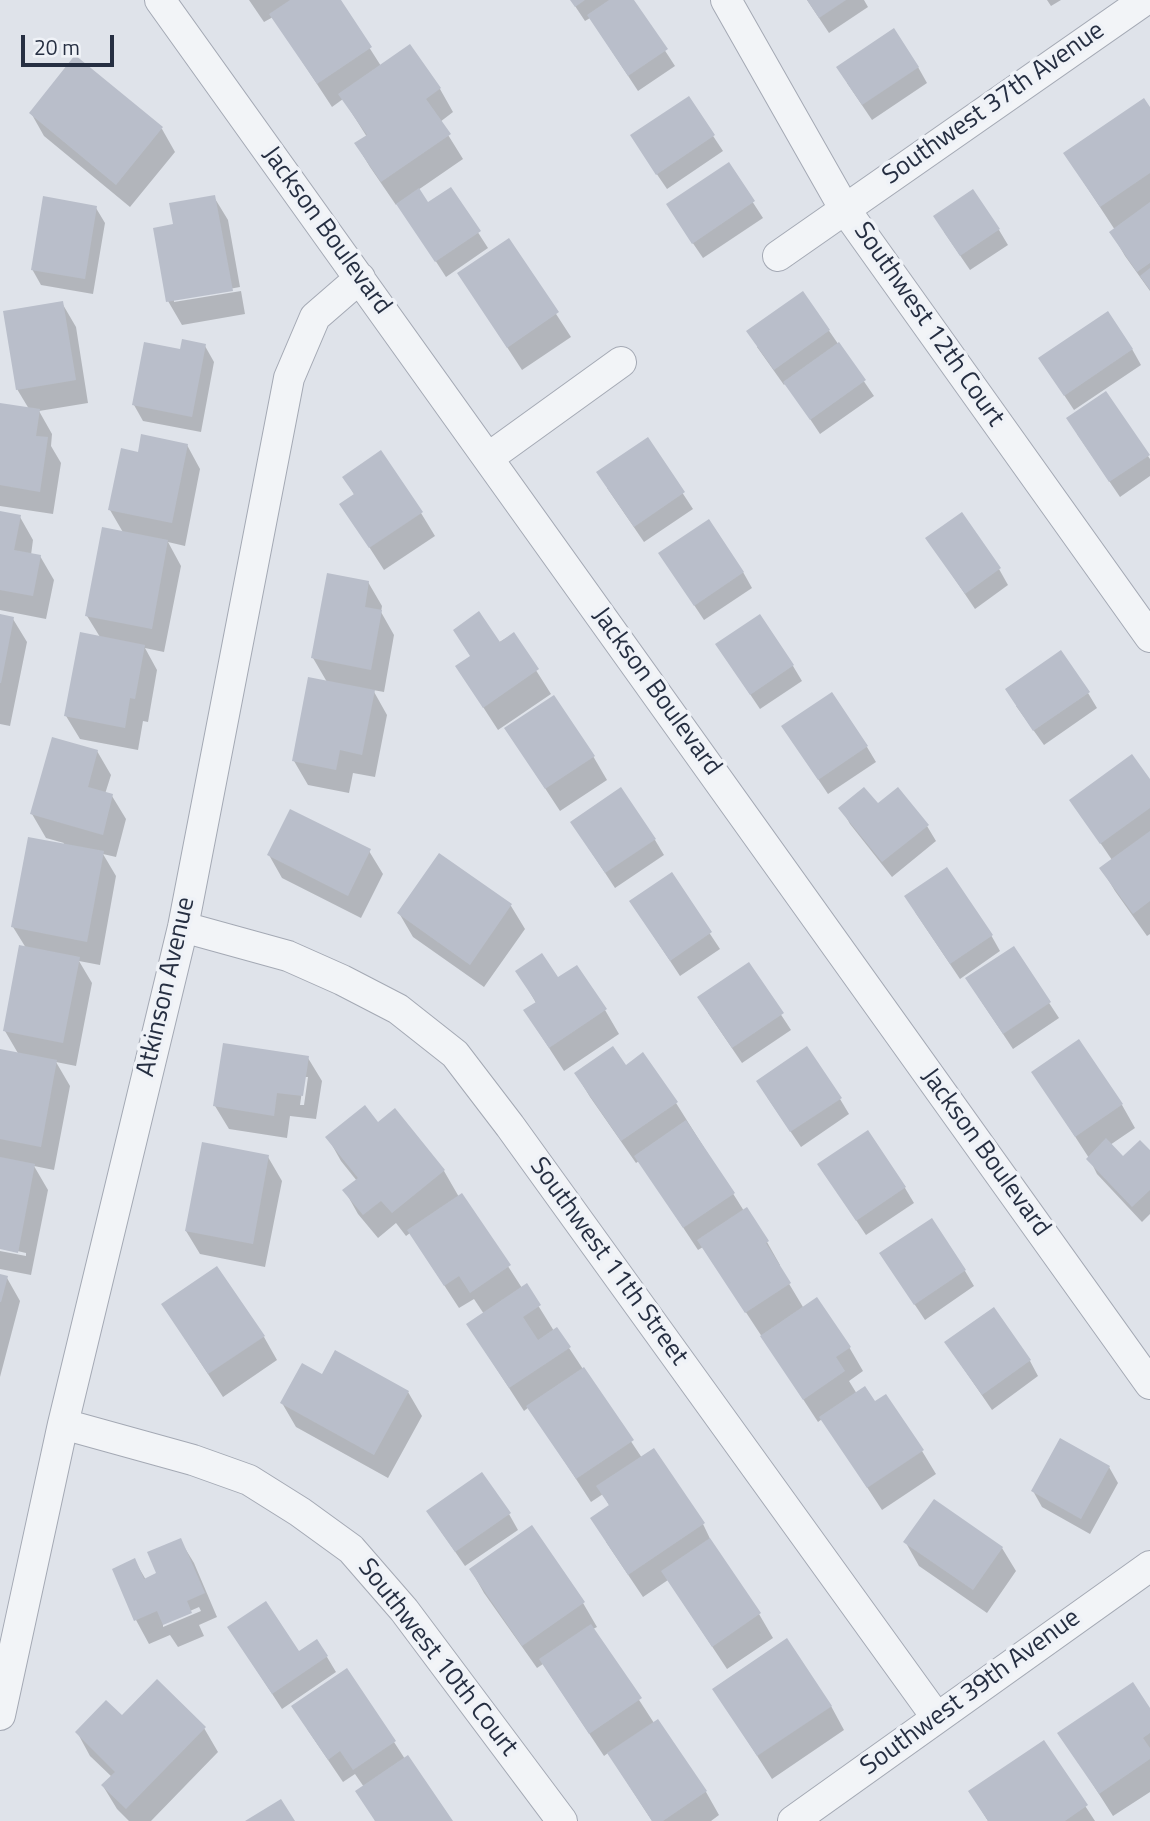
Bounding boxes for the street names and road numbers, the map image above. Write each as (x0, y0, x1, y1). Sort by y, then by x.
street label: Southwest 37th Avenue (877, 16, 1111, 192)
street label: Jackson Boulevard (255, 141, 397, 321)
street label: Southwest 12th Court (846, 217, 1010, 433)
street label: Jackson Boulevard (585, 602, 727, 782)
street label: Atkinson Avenue (131, 894, 203, 1080)
street label: Jackson Boulevard (914, 1063, 1056, 1243)
street label: Southwest 11th Street (522, 1152, 694, 1372)
street label: Southwest 10th Court (350, 1553, 524, 1763)
street label: Southwest 39th Avenue (855, 1603, 1087, 1783)

